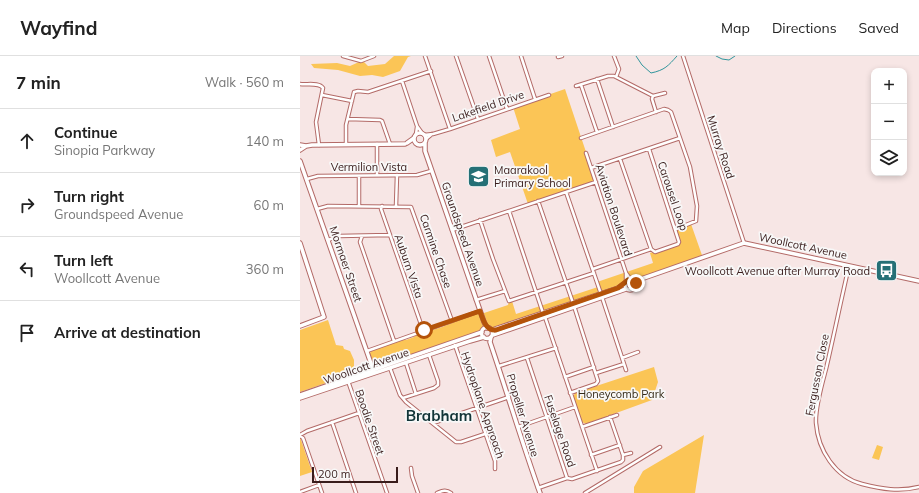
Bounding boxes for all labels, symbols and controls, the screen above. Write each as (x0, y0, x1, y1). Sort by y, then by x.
text: Wayfind (20, 16, 97, 40)
text: Map (721, 19, 750, 37)
text: Directions (772, 19, 837, 37)
text: Saved (859, 19, 899, 37)
map controls (871, 68, 907, 176)
button: + (871, 68, 907, 104)
text: 7 min (16, 72, 61, 93)
text: Walk · 560 m (205, 74, 284, 90)
street label: Lakefield Drive (450, 87, 526, 125)
button: − (871, 104, 907, 140)
street label: Murray Road (704, 113, 738, 181)
text: Continue (54, 123, 117, 142)
icon: ahead (16, 130, 38, 152)
text: 140 m (246, 133, 284, 149)
button: layers (871, 140, 907, 176)
text: Sinopia Parkway (54, 142, 155, 158)
street label: Carousel Loop (655, 159, 692, 233)
street label: Vermilion Vista (331, 160, 407, 174)
street label: Aviation Boulevard (592, 162, 636, 258)
school or university icon: Maarakool Primary School (466, 163, 492, 189)
place label: Maarakool Primary School (494, 163, 571, 190)
street label: Groundspeed Avenue (439, 180, 487, 288)
text: Turn right (54, 187, 124, 206)
icon: right (16, 194, 38, 216)
text: 60 m (254, 197, 284, 213)
text: Groundspeed Avenue (54, 206, 183, 222)
street label: Carmine Chase (417, 212, 455, 290)
street label: Mormaer Street (326, 224, 366, 304)
street label: Woollcott Avenue (758, 230, 848, 262)
street label: Auburn Vista (392, 232, 426, 300)
text: Turn left (54, 251, 113, 270)
icon: left (16, 258, 38, 280)
bus stop icon: Woollcott Avenue after Murray Road (873, 258, 899, 284)
text: 360 m (246, 261, 284, 277)
place label: Woollcott Avenue after Murray Road (685, 264, 870, 278)
text: Woollcott Avenue (54, 270, 160, 286)
route end (627, 274, 645, 292)
route start (415, 321, 433, 339)
icon: arrive (16, 322, 38, 344)
text: Arrive at destination (54, 323, 201, 342)
street label: Fergusson Close (802, 333, 832, 417)
street label: Woollcott Avenue (321, 345, 411, 387)
street label: Hydroplane Approach (458, 350, 508, 460)
street label: Propeller Avenue (504, 372, 542, 458)
street label: Boodie Street (352, 387, 388, 457)
park label: Honeycomb Park (578, 387, 665, 401)
street label: Fuselage Road (541, 393, 579, 469)
district label: Brabham (406, 406, 472, 425)
scale bar (312, 465, 398, 484)
text: 200 m (318, 467, 350, 481)

